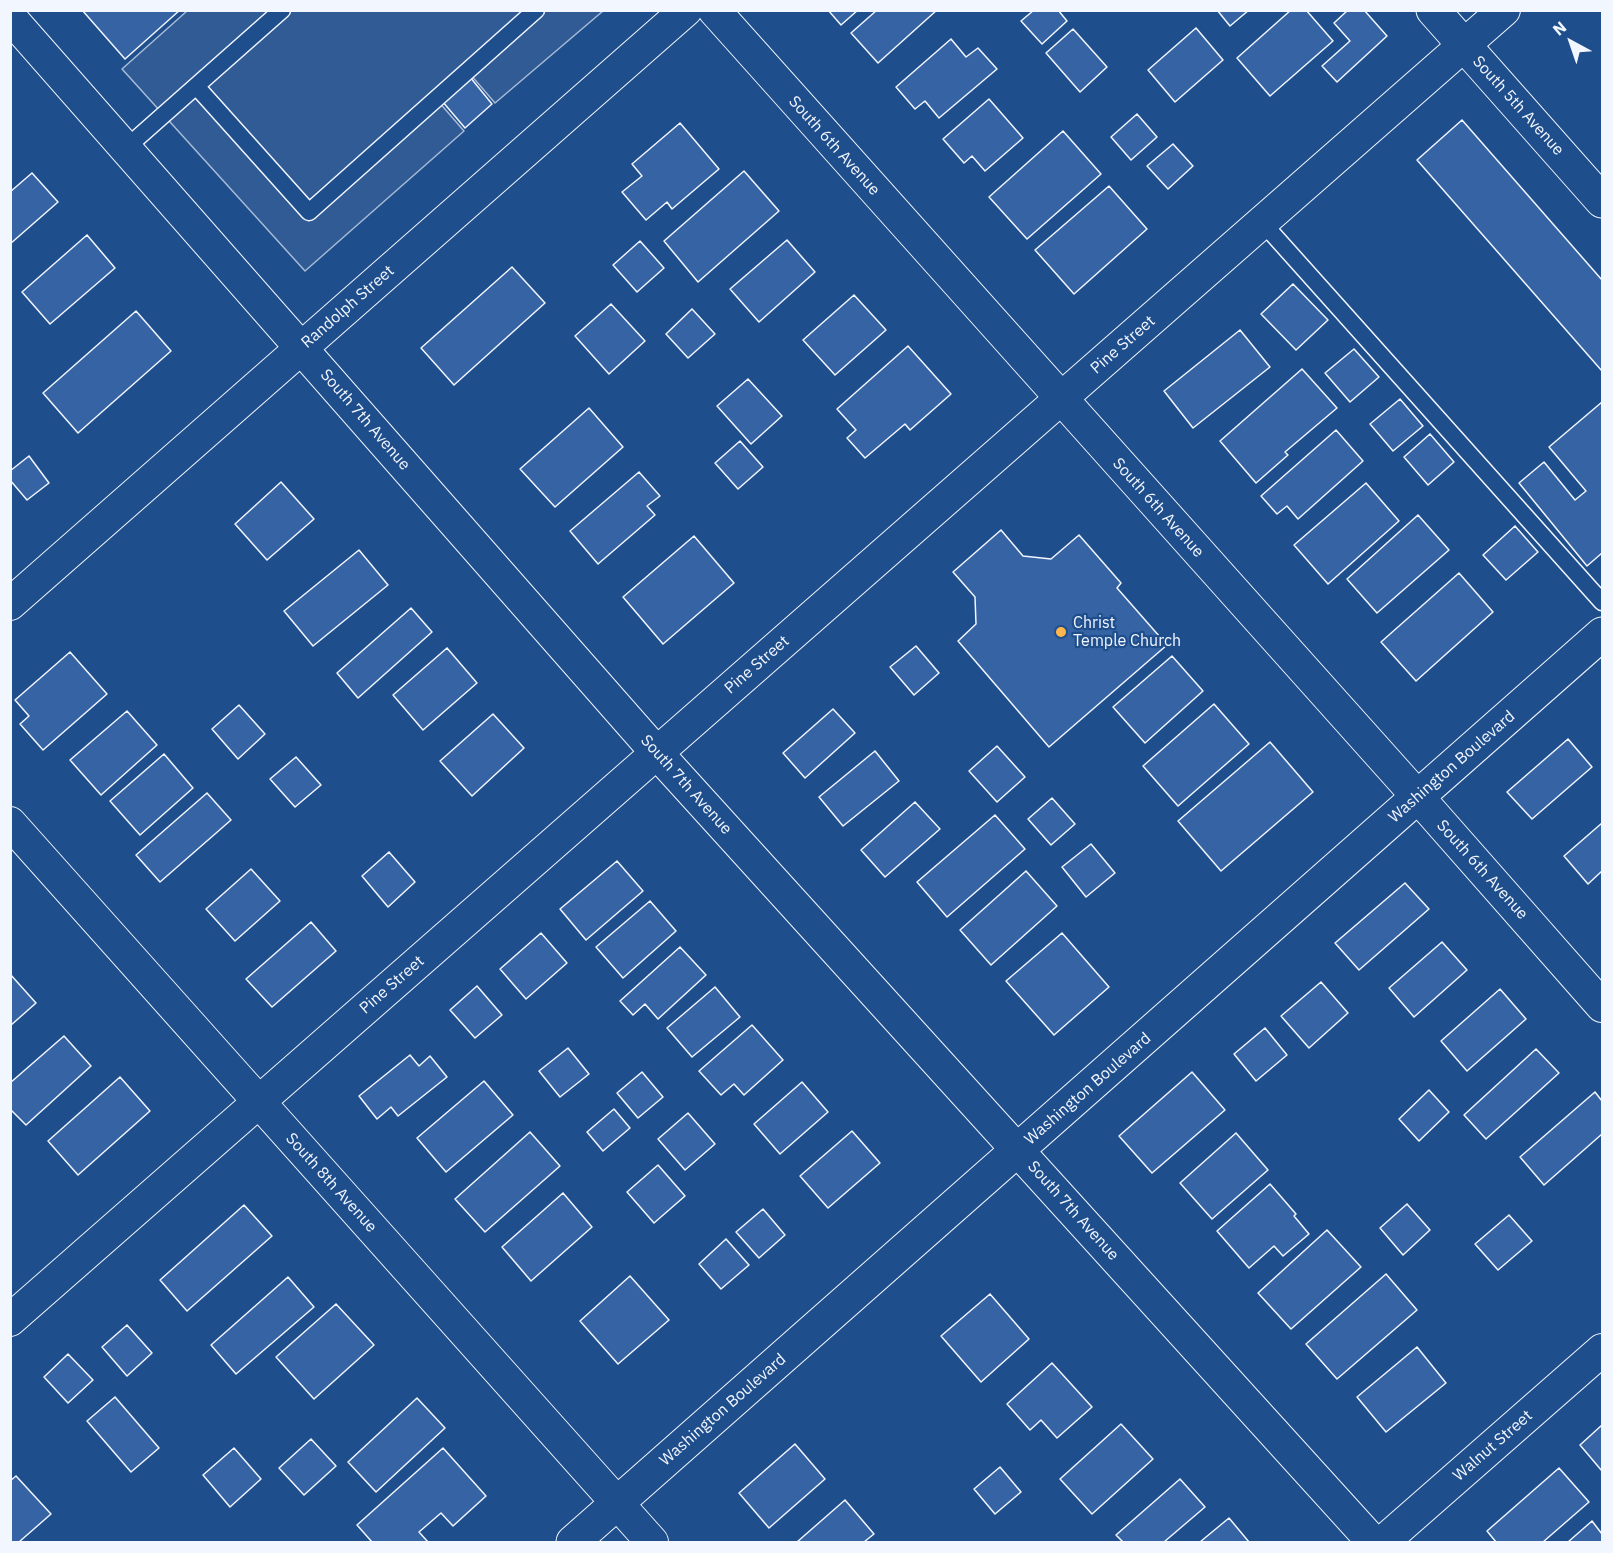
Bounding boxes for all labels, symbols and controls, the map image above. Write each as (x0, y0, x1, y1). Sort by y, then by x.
north arrow (1541, 12, 1601, 72)
text: N (1549, 17, 1570, 40)
street label: South 5th Avenue (1468, 52, 1568, 160)
street label: South 6th Avenue (784, 92, 884, 200)
street label: Randolph Street (298, 262, 398, 352)
street label: Pine Street (1087, 312, 1159, 378)
street label: South 7th Avenue (316, 366, 414, 474)
street label: South 6th Avenue (1108, 454, 1208, 562)
place label: Christ Temple Church (1073, 613, 1181, 651)
marker: Christ Temple Church (1054, 625, 1068, 639)
street label: Pine Street (721, 632, 793, 698)
street label: Washington Boulevard (1385, 707, 1519, 827)
street label: South 7th Avenue (636, 731, 736, 839)
street label: South 6th Avenue (1432, 816, 1532, 924)
street label: Pine Street (356, 952, 428, 1018)
street label: Washington Boulevard (1021, 1029, 1155, 1149)
street label: South 8th Avenue (281, 1129, 381, 1237)
street label: South 7th Avenue (1023, 1157, 1123, 1265)
street label: Washington Boulevard (656, 1350, 790, 1470)
street label: Walnut Street (1450, 1406, 1536, 1486)

